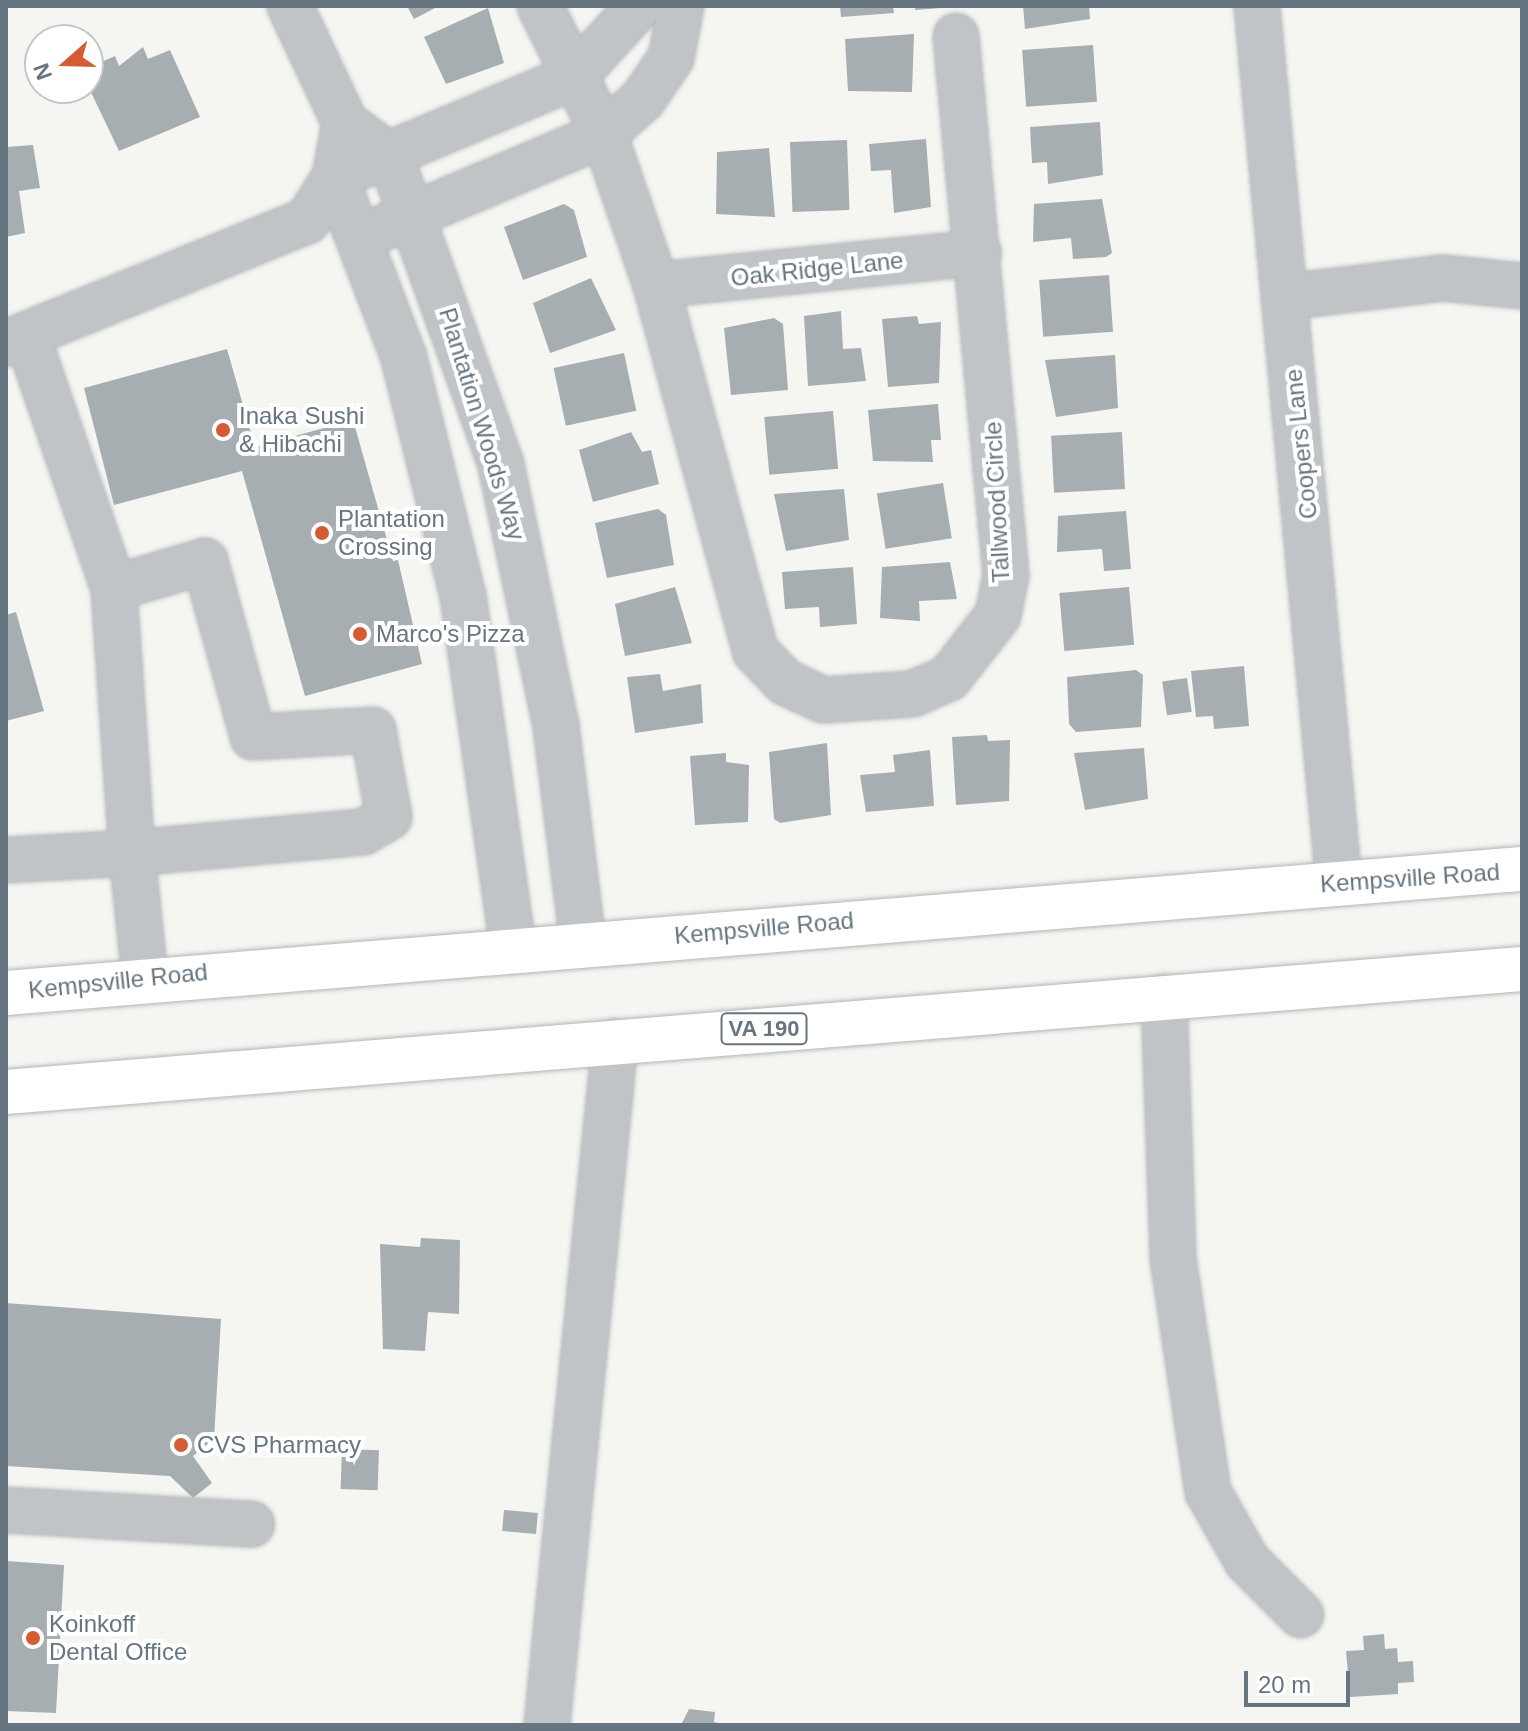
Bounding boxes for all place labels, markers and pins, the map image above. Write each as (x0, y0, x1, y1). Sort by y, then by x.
place label: Inaka Sushi & Hibachi (239, 402, 364, 458)
marker: Inaka Sushi & Hibachi (214, 421, 232, 439)
place label: Plantation Crossing (338, 505, 445, 561)
marker: Plantation Crossing (313, 524, 331, 542)
place label: Marco's Pizza (376, 620, 525, 648)
marker: Marco's Pizza (351, 625, 369, 643)
place label: CVS Pharmacy (197, 1431, 361, 1459)
marker: CVS Pharmacy (172, 1436, 190, 1454)
place label: Koinkoff Dental Office (49, 1610, 187, 1666)
marker: Koinkoff Dental Office (24, 1629, 42, 1647)

